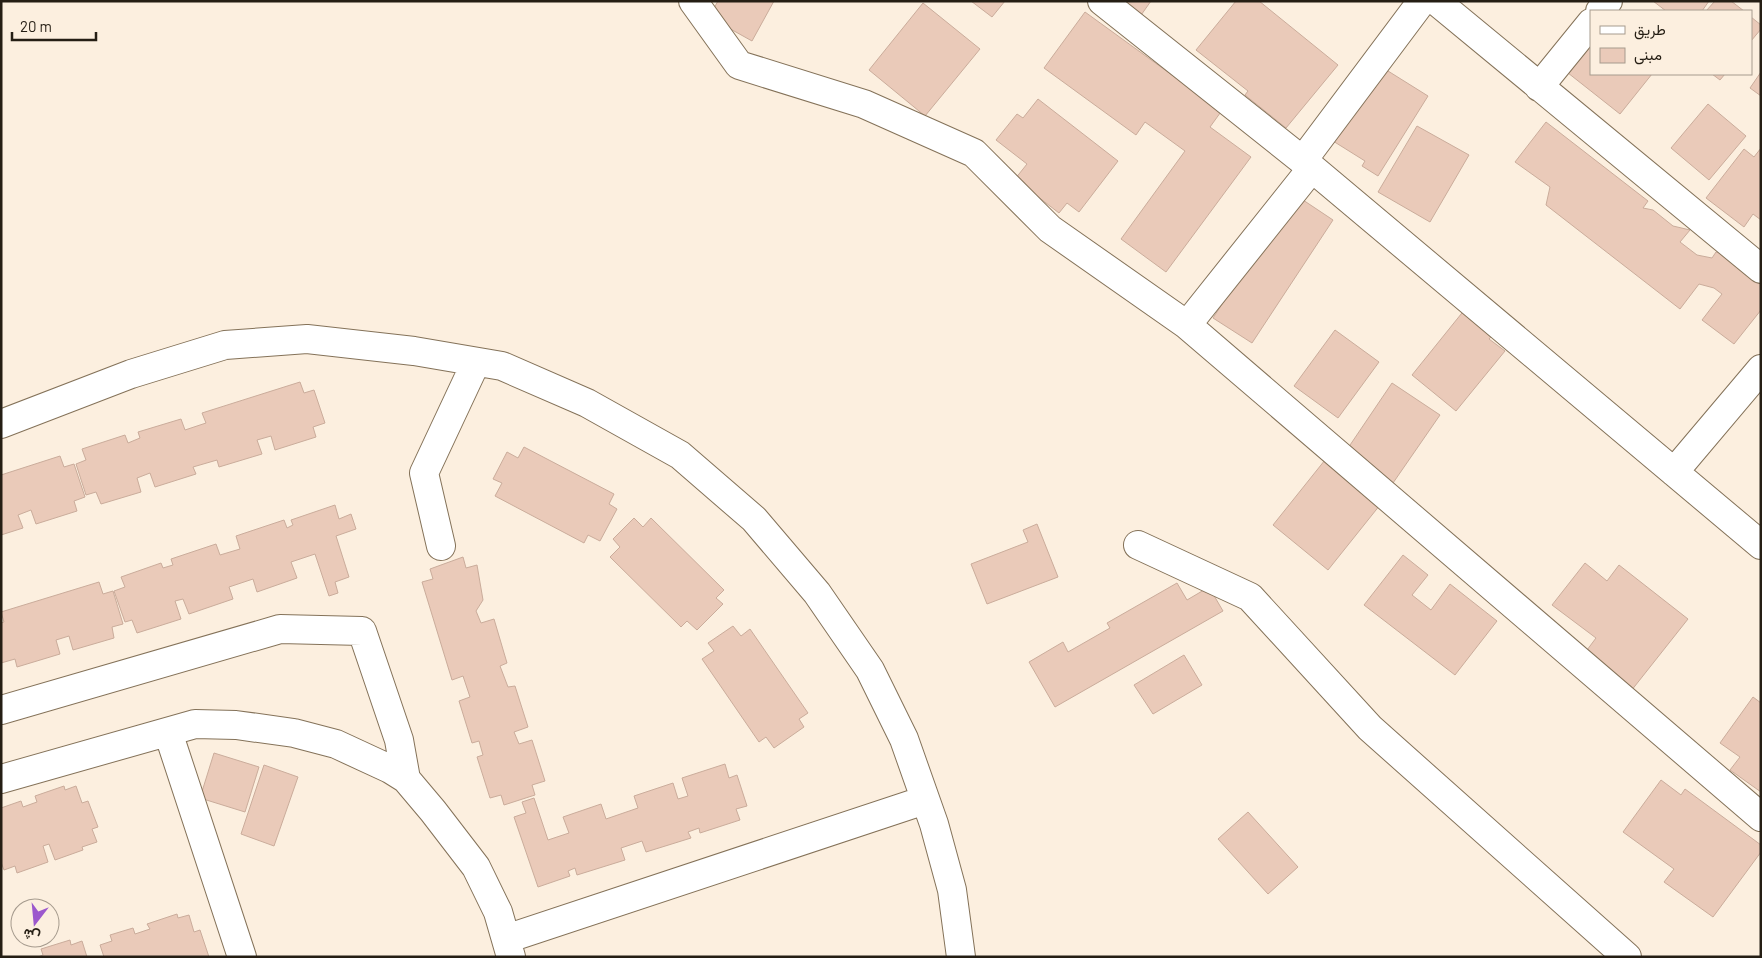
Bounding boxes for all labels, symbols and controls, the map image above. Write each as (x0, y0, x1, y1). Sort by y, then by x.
scale bar (12, 10, 96, 42)
legend (1590, 10, 1752, 75)
text: 20 m (20, 17, 52, 35)
text: طريق (1634, 20, 1666, 40)
text: مبنى (1634, 45, 1662, 65)
north arrow (10, 898, 60, 948)
text: ش (21, 924, 42, 946)

